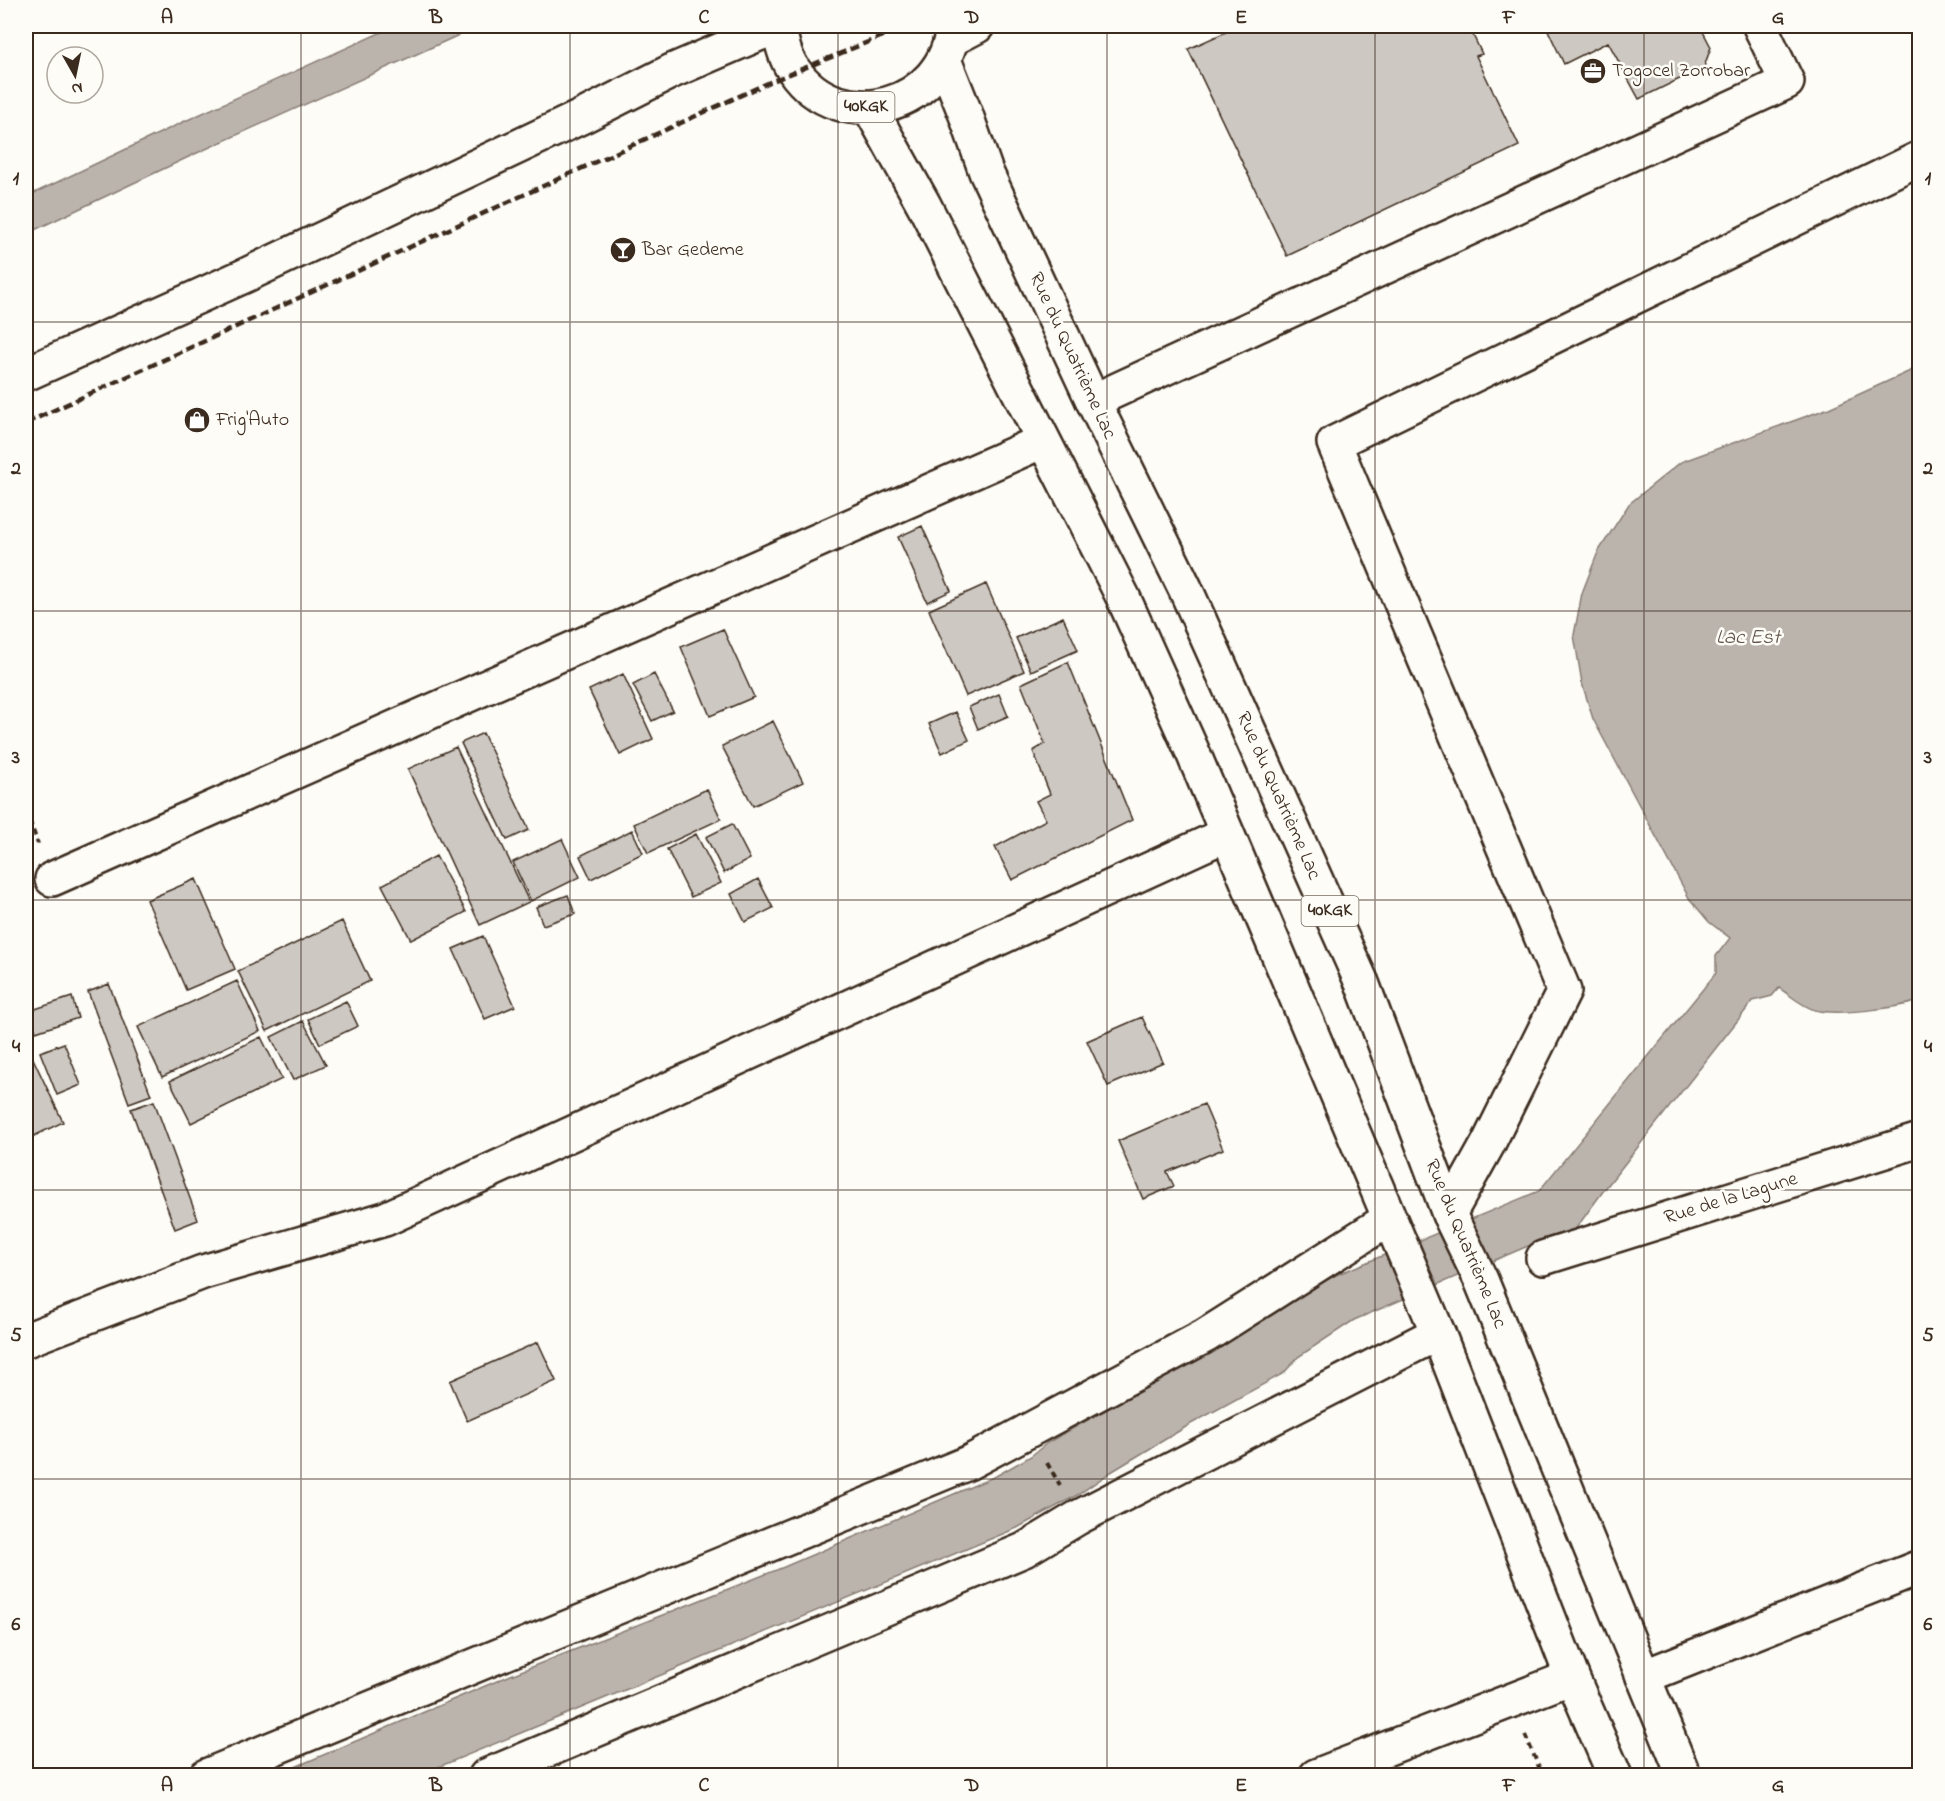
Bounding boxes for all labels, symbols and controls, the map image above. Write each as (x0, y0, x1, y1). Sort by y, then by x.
text: A (161, 4, 173, 33)
text: B (428, 4, 443, 33)
text: C (699, 4, 710, 33)
text: D (964, 4, 979, 33)
text: E (1235, 4, 1247, 33)
text: F (1502, 4, 1516, 33)
text: G (1772, 4, 1785, 33)
north arrow (45, 45, 105, 105)
office icon: Togocel Zorrobar (1578, 56, 1608, 86)
place label: Togocel Zorrobar (1612, 57, 1751, 87)
text: N (70, 75, 84, 101)
road number: 40KGK (838, 92, 894, 122)
text: 1 (13, 165, 20, 194)
text: 1 (1925, 165, 1932, 194)
bar icon: Bar Gedeme (608, 235, 638, 265)
place label: Bar Gedeme (641, 236, 744, 265)
street label: Rue du Quatrième Lac (1021, 268, 1123, 444)
shop icon: Frig'Auto (182, 405, 212, 435)
place label: Frig'Auto (215, 406, 289, 436)
text: 2 (10, 455, 21, 484)
text: 2 (1922, 455, 1933, 484)
water label: Lac Est (1716, 623, 1782, 653)
street label: Rue du Quatrième Lac (1228, 707, 1328, 885)
text: 3 (11, 744, 20, 773)
text: 3 (1923, 744, 1932, 773)
road number: 40KGK (1302, 896, 1358, 926)
text: 4 (12, 1033, 21, 1062)
text: 4 (1924, 1033, 1933, 1062)
street label: Rue du Quatrième Lac (1416, 1155, 1514, 1333)
street label: Rue de la Lagune (1661, 1165, 1802, 1234)
text: 5 (10, 1322, 22, 1351)
text: 5 (1922, 1322, 1934, 1351)
text: 6 (12, 1611, 21, 1640)
text: 6 (1924, 1611, 1933, 1640)
text: A (161, 1772, 173, 1801)
text: B (428, 1772, 443, 1801)
text: C (699, 1772, 710, 1801)
text: D (964, 1772, 979, 1801)
text: E (1235, 1772, 1247, 1801)
text: F (1502, 1772, 1516, 1801)
text: G (1772, 1772, 1785, 1801)

